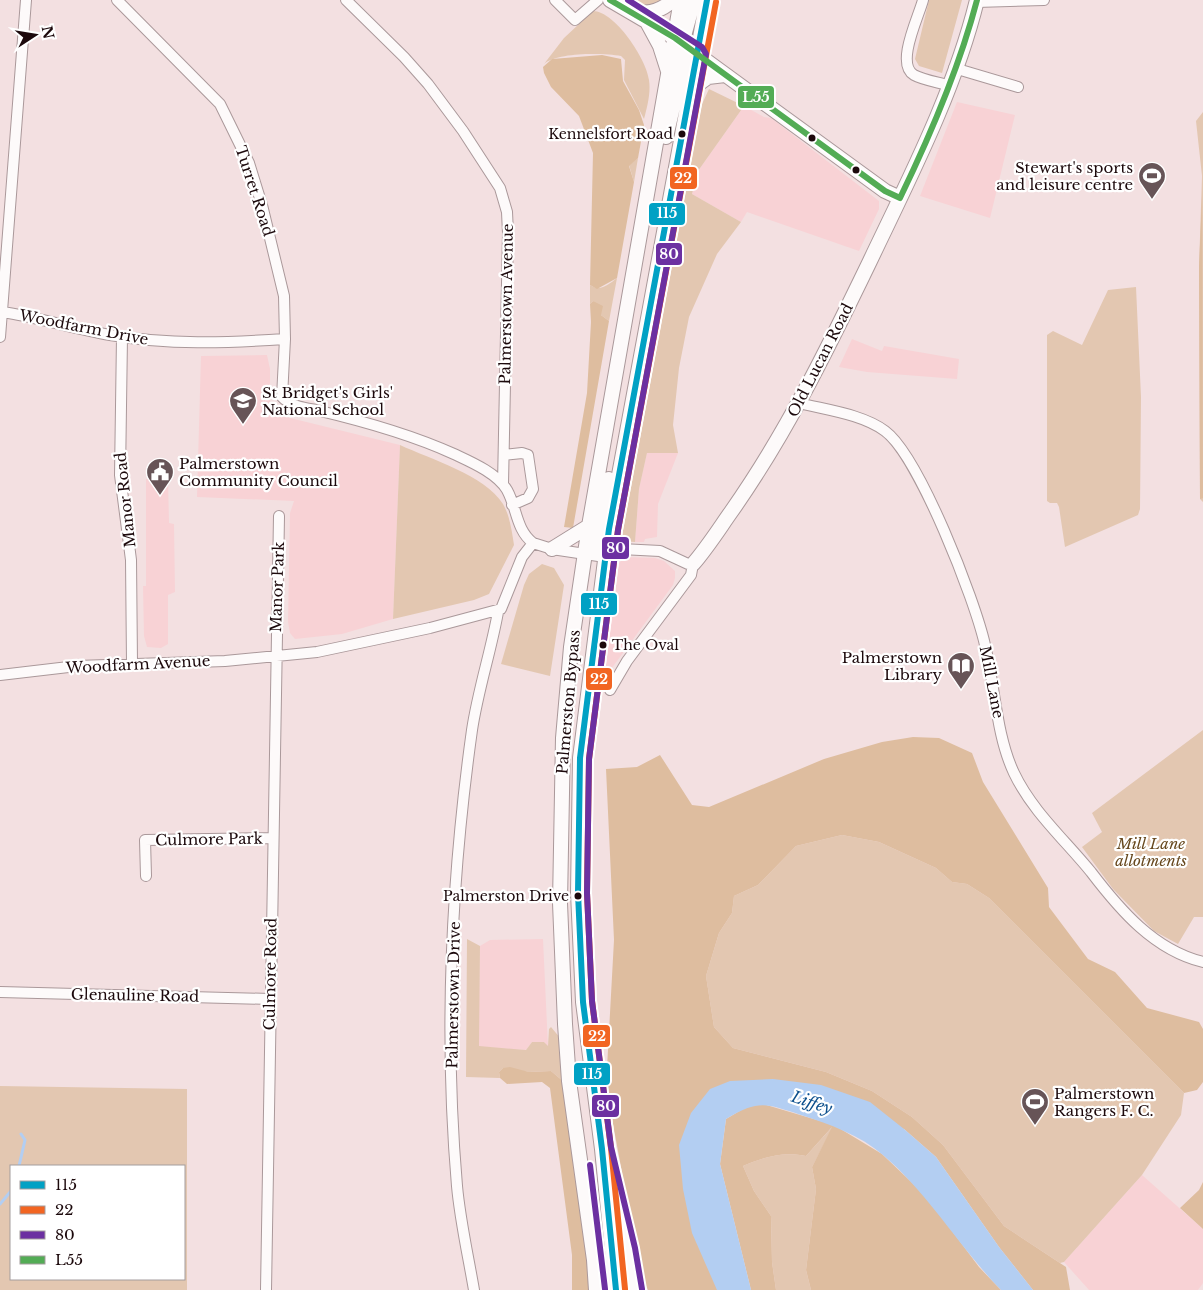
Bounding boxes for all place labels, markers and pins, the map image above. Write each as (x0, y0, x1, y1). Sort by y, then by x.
place label: Kennelsfort Road (548, 125, 674, 143)
marker: Kennelsfort Road (677, 129, 687, 139)
unlabelled marker (807, 133, 817, 143)
place label: Stewart's sports and leisure centre (996, 158, 1133, 194)
sports icon: Stewart's sports and leisure centre (1137, 161, 1167, 200)
unlabelled marker (851, 165, 861, 175)
place label: St Bridget's Girls' National School (262, 383, 393, 419)
school or university icon: St Bridget's Girls' National School (228, 386, 258, 425)
place label: Palmerstown Community Council (179, 454, 338, 490)
public building icon: Palmerstown Community Council (145, 457, 175, 496)
place label: The Oval (612, 636, 679, 654)
marker: The Oval (598, 640, 608, 650)
place label: Palmerstown Library (842, 648, 942, 684)
library icon: Palmerstown Library (946, 651, 976, 690)
place label: Palmerston Drive (443, 887, 569, 905)
marker: Palmerston Drive (573, 891, 583, 901)
place label: Palmerstown Rangers F. C. (1054, 1084, 1154, 1120)
sports icon: Palmerstown Rangers F. C. (1020, 1087, 1050, 1126)

